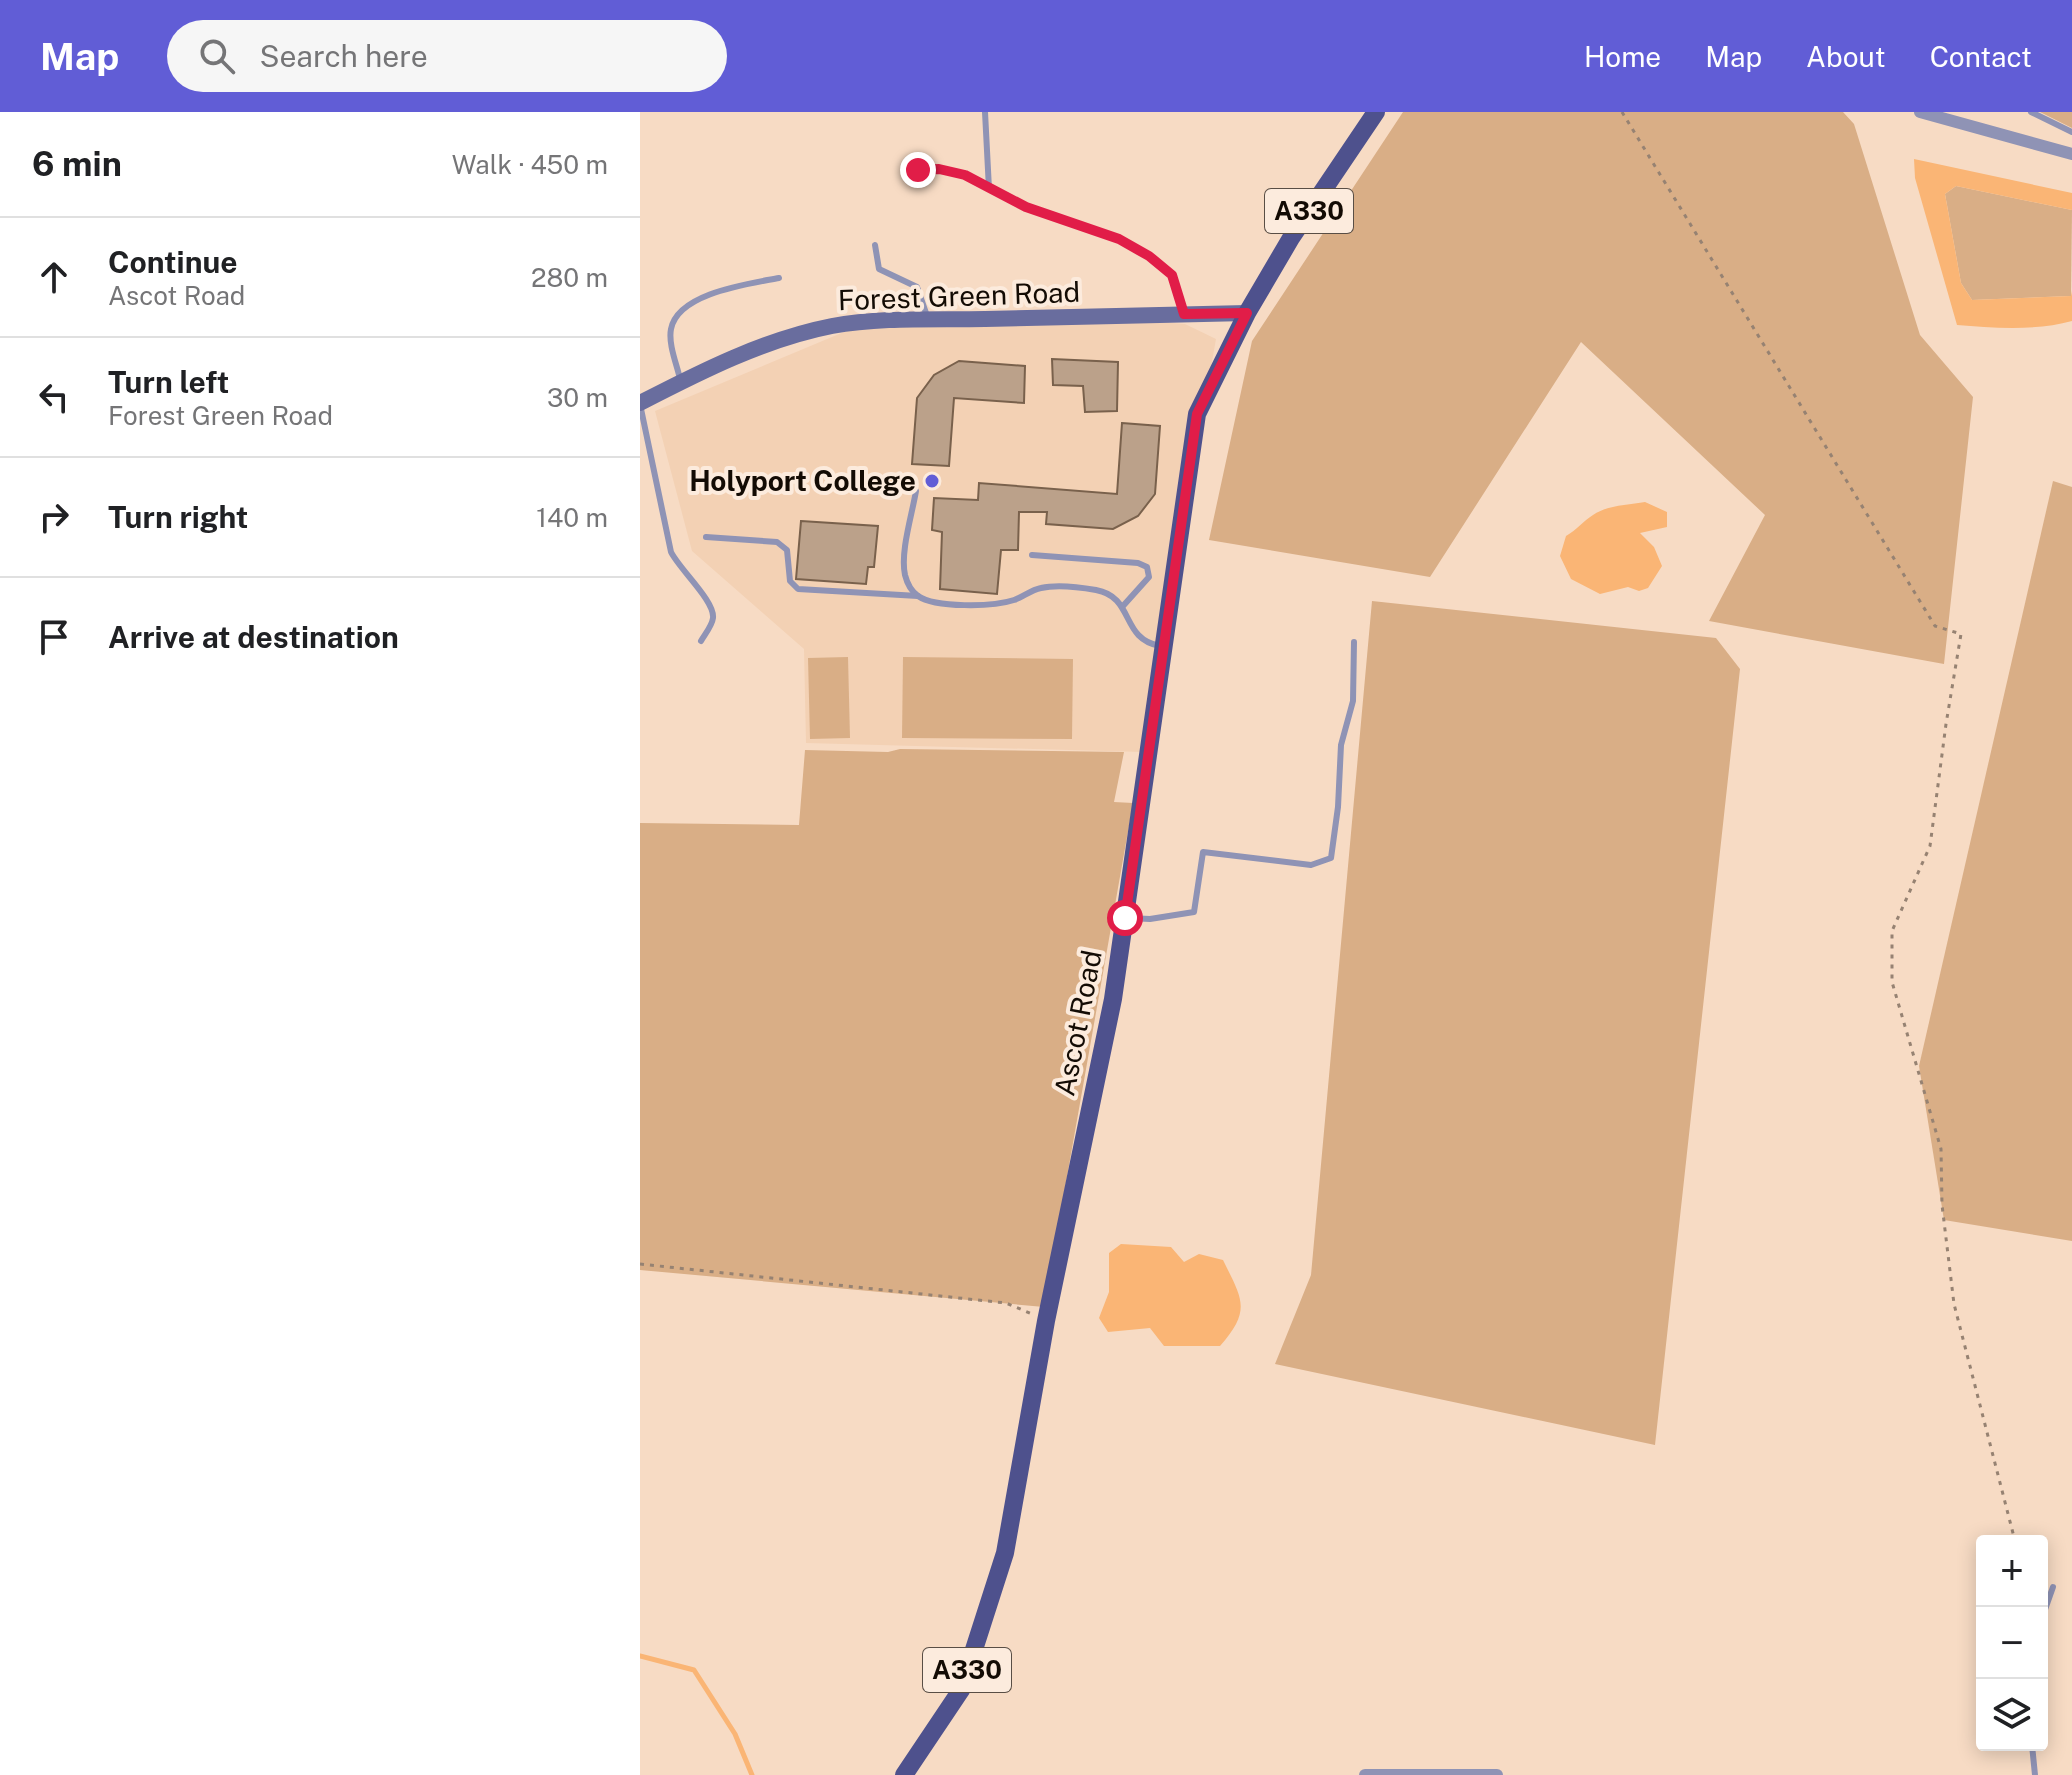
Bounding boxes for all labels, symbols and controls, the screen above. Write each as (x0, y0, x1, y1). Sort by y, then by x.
search box (167, 20, 727, 92)
text: Map (40, 34, 119, 79)
icon: search (195, 34, 239, 78)
text: Search here (259, 38, 428, 74)
text: Home (1584, 40, 1661, 73)
text: Map (1705, 40, 1762, 73)
text: About (1806, 40, 1886, 73)
text: Contact (1930, 40, 2032, 73)
text: 6 min (32, 144, 122, 184)
text: Walk · 450 m (452, 149, 608, 180)
route end (900, 152, 936, 188)
road number: A330 (1265, 189, 1353, 233)
text: Continue (108, 244, 238, 280)
icon: ahead (32, 255, 76, 299)
text: 280 m (531, 262, 608, 293)
street label: Forest Green Road (837, 275, 1081, 316)
text: Ascot Road (108, 280, 245, 311)
text: Turn left (108, 364, 229, 400)
icon: left (32, 375, 76, 419)
text: 30 m (547, 382, 608, 413)
text: Forest Green Road (108, 400, 333, 431)
place label: Holyport College (689, 464, 916, 497)
marker: Holyport College (923, 472, 941, 490)
icon: right (32, 495, 76, 539)
text: Turn right (108, 499, 248, 535)
text: 140 m (536, 502, 608, 533)
icon: arrive (32, 615, 76, 659)
text: Arrive at destination (108, 619, 399, 655)
route start (1107, 900, 1143, 936)
street label: Ascot Road (1047, 947, 1108, 1099)
map controls (1976, 1535, 2048, 1751)
button: + (1976, 1535, 2048, 1607)
button: − (1976, 1607, 2048, 1679)
road number: A330 (923, 1648, 1011, 1692)
button: layers (1976, 1679, 2048, 1751)

